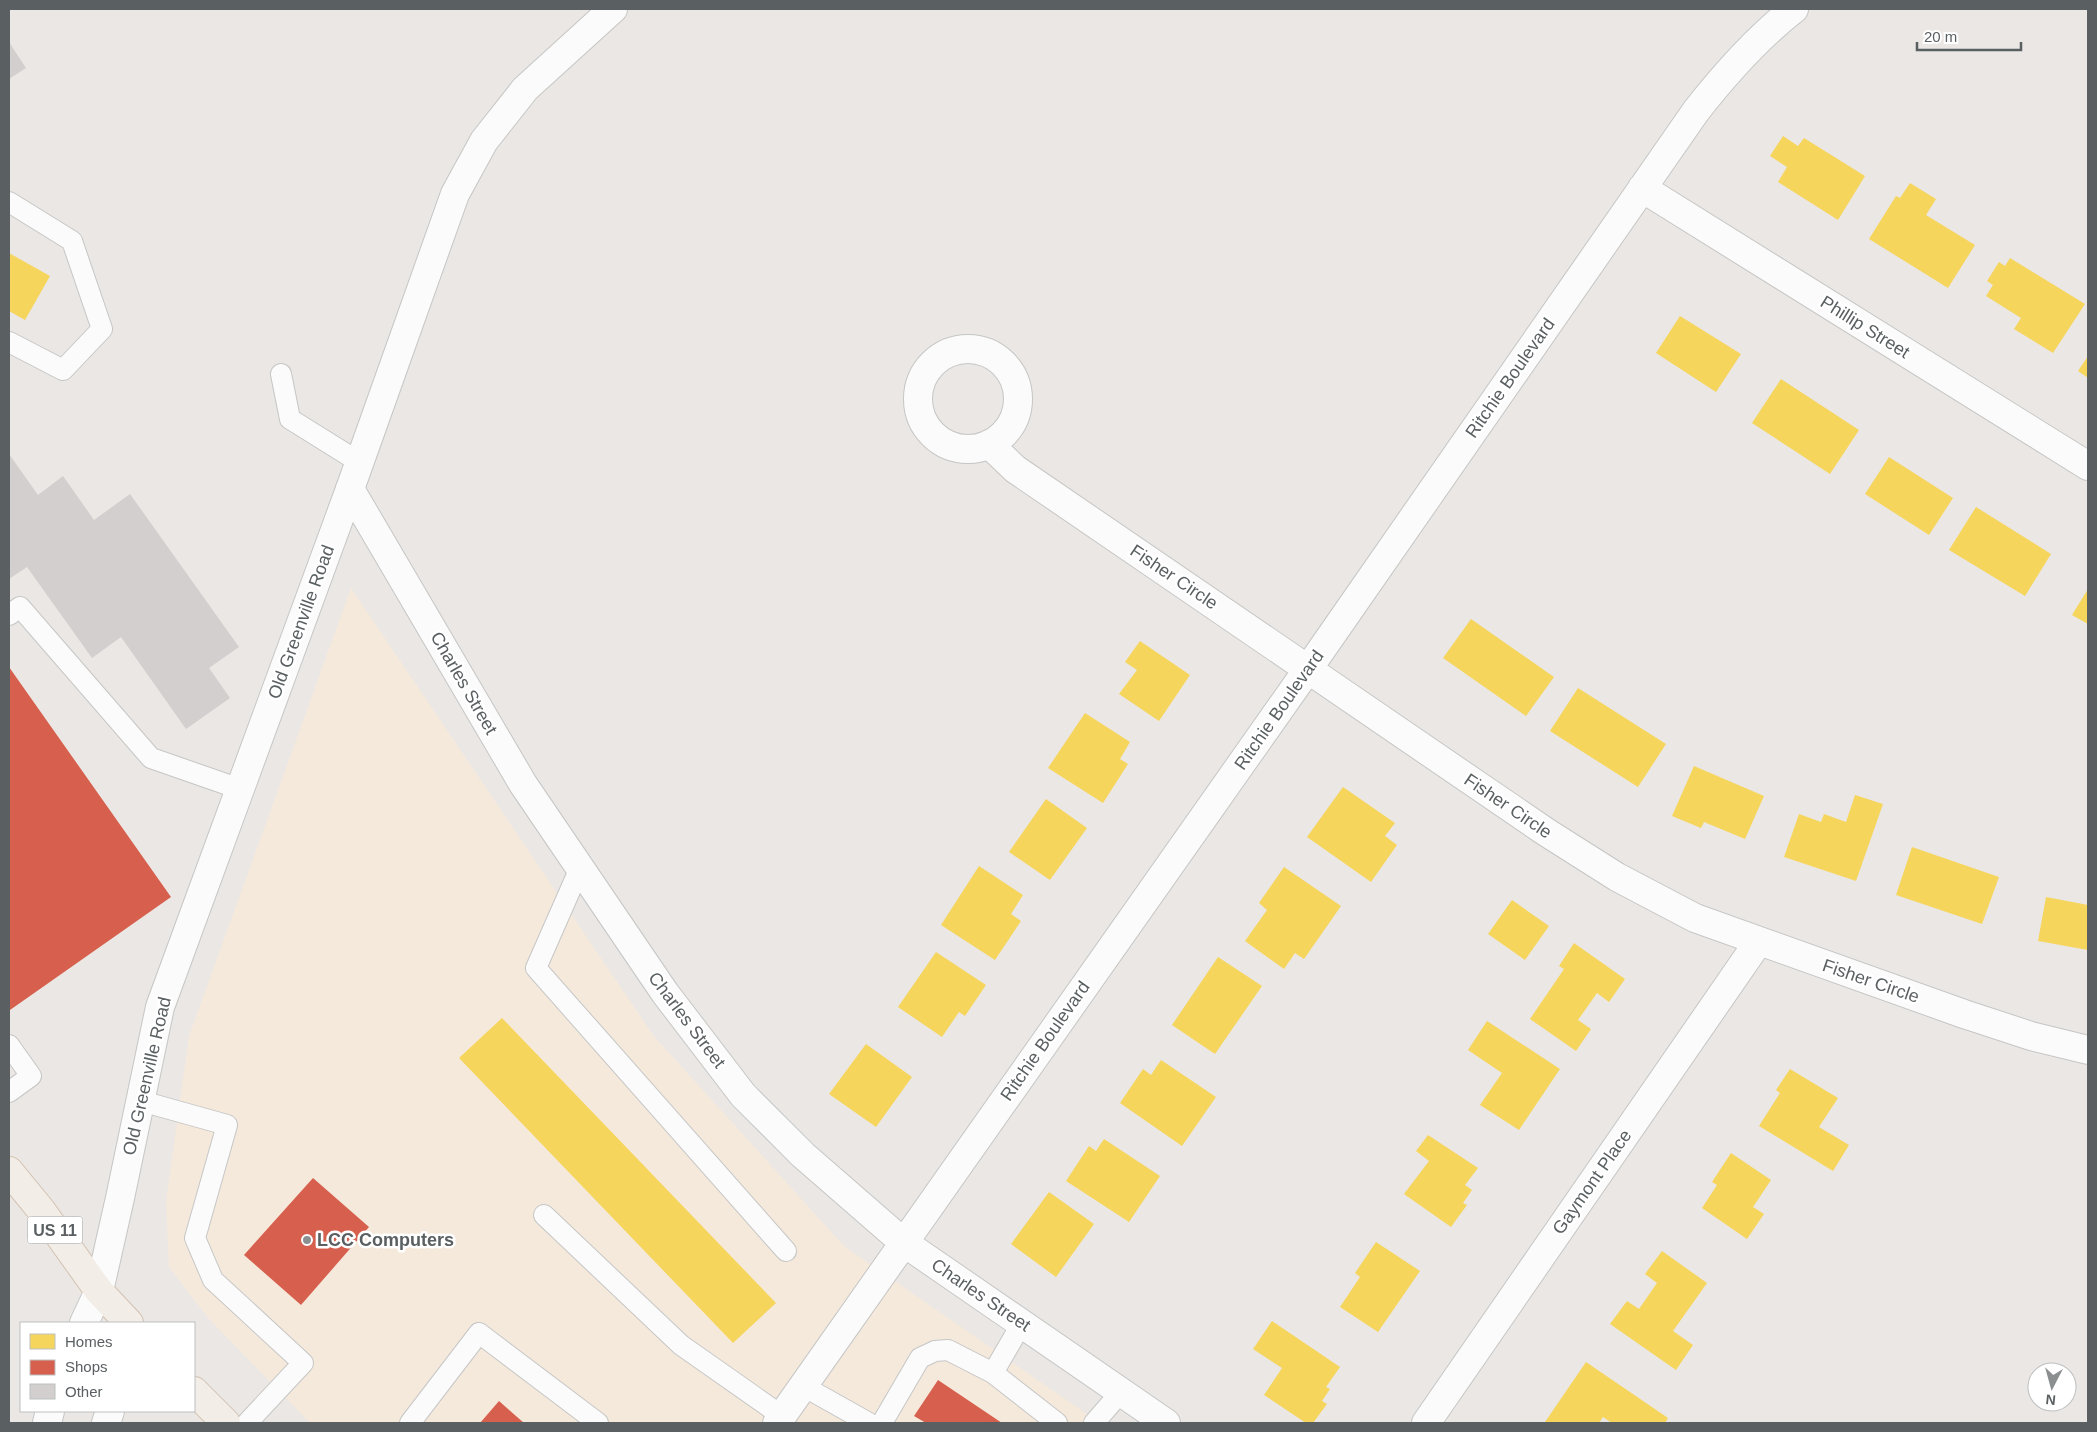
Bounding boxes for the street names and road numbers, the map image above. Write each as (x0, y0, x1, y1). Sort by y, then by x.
street label: Phillip Street (1817, 292, 1913, 362)
street label: Ritchie Boulevard (1461, 314, 1559, 442)
street label: Fisher Circle (1127, 540, 1221, 614)
street label: Old Greenville Road (264, 542, 338, 702)
street label: Charles Street (427, 628, 501, 738)
street label: Ritchie Boulevard (1230, 646, 1328, 774)
street label: Fisher Circle (1461, 769, 1555, 843)
street label: Fisher Circle (1820, 955, 1922, 1007)
street label: Charles Street (644, 968, 730, 1072)
street label: Ritchie Boulevard (996, 977, 1094, 1105)
street label: Old Greenville Road (119, 995, 175, 1157)
street label: Gaymont Place (1549, 1126, 1635, 1238)
road number: US 11 (28, 1216, 82, 1244)
street label: Charles Street (928, 1255, 1034, 1335)

